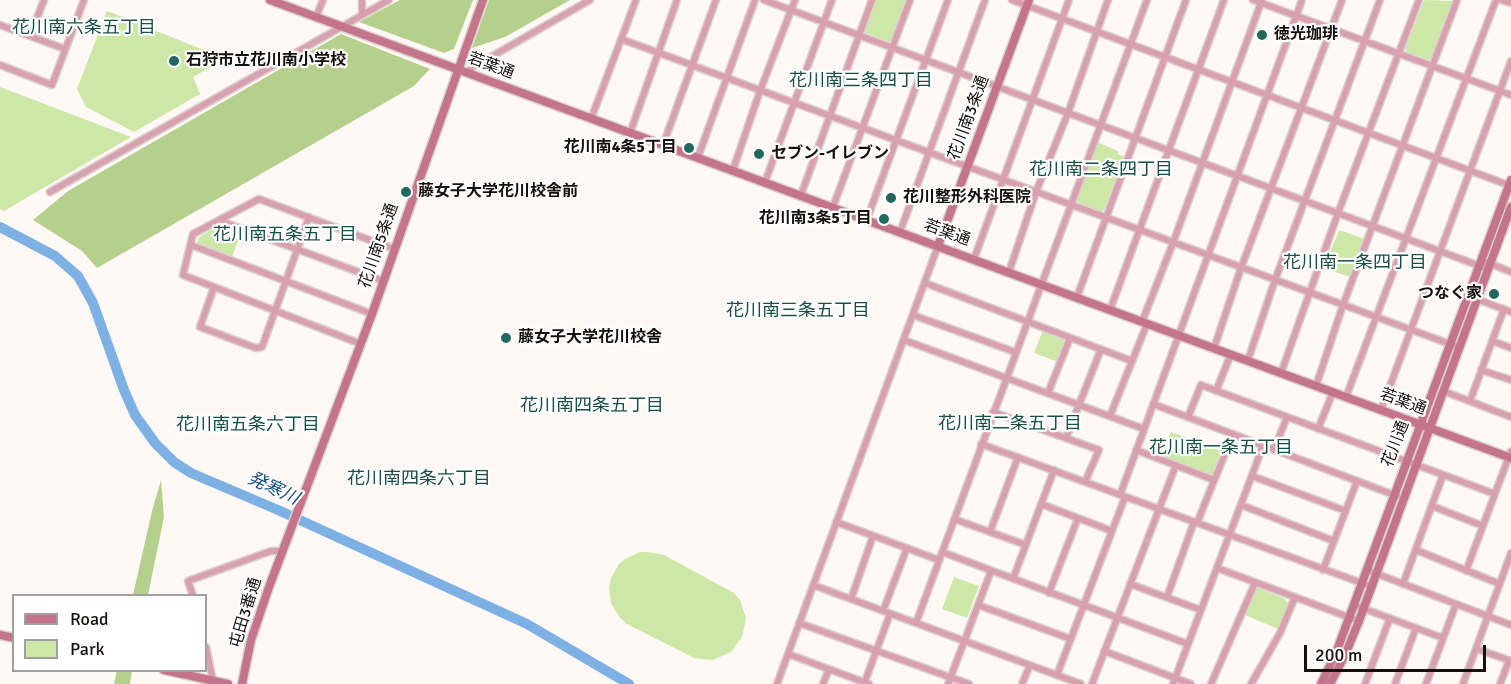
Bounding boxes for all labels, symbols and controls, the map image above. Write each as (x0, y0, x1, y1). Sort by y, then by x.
district label: 花川南六条五丁目 (12, 17, 156, 39)
place label: 徳光珈琲 (1274, 25, 1338, 45)
marker: 徳光珈琲 (1255, 28, 1269, 42)
street label: 若葉通 (465, 49, 517, 83)
place label: 石狩市立花川南小学校 (186, 51, 346, 71)
marker: 石狩市立花川南小学校 (167, 54, 181, 68)
district label: 花川南三条四丁目 (789, 70, 933, 92)
street label: 花川南3条通 (945, 73, 993, 163)
place label: 花川南4条5丁目 (564, 138, 677, 158)
marker: 花川南4条5丁目 (682, 141, 696, 155)
place label: セブン-イレブン (771, 144, 889, 164)
marker: セブン-イレブン (752, 147, 766, 161)
district label: 花川南二条四丁目 (1029, 159, 1173, 181)
place label: 藤女子大学花川校舎前 (418, 182, 578, 202)
marker: 藤女子大学花川校舎前 (399, 185, 413, 199)
place label: 花川整形外科医院 (903, 188, 1031, 208)
marker: 花川整形外科医院 (884, 191, 898, 205)
street label: 花川南5条通 (355, 201, 403, 291)
place label: 花川南3条5丁目 (759, 209, 872, 229)
marker: 花川南3条5丁目 (877, 212, 891, 226)
street label: 若葉通 (921, 216, 973, 250)
district label: 花川南五条五丁目 (213, 224, 357, 246)
district label: 花川南一条四丁目 (1283, 252, 1427, 274)
place label: つなぐ家 (1418, 284, 1482, 304)
marker: つなぐ家 (1487, 287, 1501, 301)
district label: 花川南三条五丁目 (726, 300, 870, 322)
place label: 藤女子大学花川校舎 (518, 328, 662, 348)
marker: 藤女子大学花川校舎 (499, 331, 513, 345)
street label: 若葉通 (1377, 385, 1429, 419)
district label: 花川南四条五丁目 (520, 395, 664, 417)
district label: 花川南二条五丁目 (938, 413, 1082, 435)
district label: 花川南五条六丁目 (176, 414, 320, 436)
street label: 花川通 (1378, 418, 1414, 470)
district label: 花川南一条五丁目 (1149, 437, 1293, 459)
water label: 発寒川 (244, 468, 302, 510)
district label: 花川南四条六丁目 (347, 468, 491, 490)
street label: 屯田3番通 (226, 575, 266, 651)
legend (12, 594, 207, 672)
text: Road (70, 608, 109, 630)
scale bar (1307, 633, 1488, 671)
text: Park (70, 638, 105, 660)
text: 200 m (1315, 644, 1362, 666)

